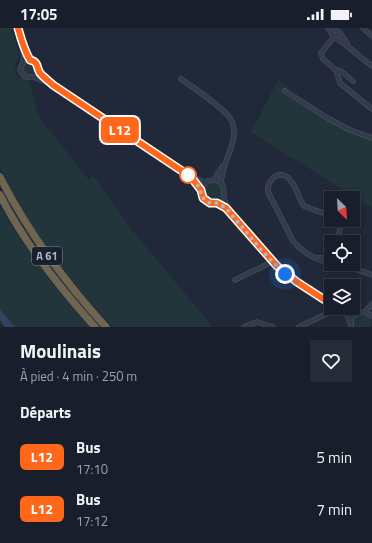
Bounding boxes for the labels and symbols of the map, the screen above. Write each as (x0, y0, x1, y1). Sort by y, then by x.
line badge: L12 (97, 117, 143, 143)
unlabelled marker (179, 166, 197, 184)
north arrow (324, 191, 360, 227)
road number: A 61 (32, 247, 62, 265)
your location (275, 264, 295, 284)

